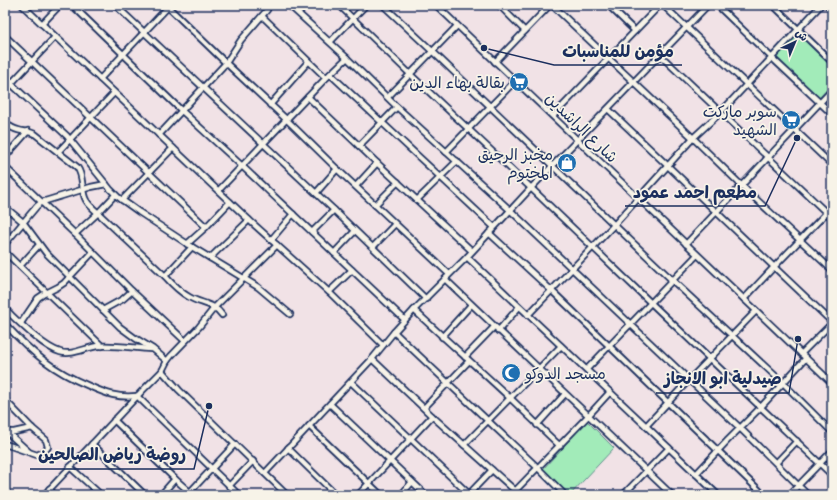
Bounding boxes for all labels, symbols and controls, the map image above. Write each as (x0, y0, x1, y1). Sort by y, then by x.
north arrow (775, 22, 815, 62)
text: ش (793, 26, 811, 44)
callout: مؤمن للمناسبات (554, 36, 682, 65)
text: مؤمن للمناسبات (562, 41, 674, 62)
supermarket icon: بقالة بهاء الدين (508, 71, 530, 93)
place label: بقالة بهاء الدين (409, 73, 505, 93)
street label: شارع الراشدين (540, 88, 622, 168)
place label: سوبر ماركت الشهيد (703, 102, 777, 140)
supermarket icon: سوبر ماركت الشهيد (780, 109, 802, 131)
place label: مخبز الرحيق المختوم (478, 145, 553, 185)
shop icon: مخبز الرحيق المختوم (556, 152, 578, 174)
callout: مطعم احمد عمود (625, 177, 765, 206)
text: مطعم احمد عمود (633, 182, 757, 205)
mosque icon: مسجد الدوكو (500, 362, 522, 384)
place label: مسجد الدوكو (524, 364, 606, 384)
callout: صيدلية ابو الانجاز (656, 364, 789, 393)
text: صيدلية ابو الانجاز (662, 368, 782, 389)
callout: روضة رياض الصالحين (30, 440, 194, 469)
text: روضة رياض الصالحين (38, 444, 186, 465)

